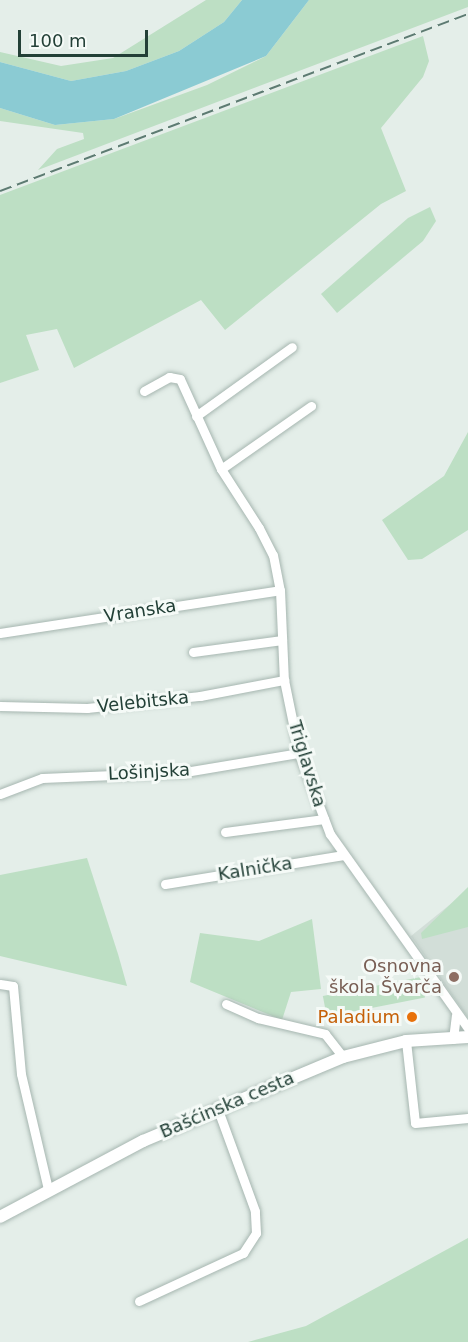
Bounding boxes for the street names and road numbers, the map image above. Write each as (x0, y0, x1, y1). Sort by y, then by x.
street label: Vranska (102, 595, 178, 627)
street label: Velebitska (96, 686, 190, 718)
street label: Triglavska (284, 718, 330, 810)
street label: Lošinjska (107, 759, 191, 785)
street label: Kalnička (216, 852, 294, 886)
street label: Bašćinska cesta (157, 1067, 297, 1143)

